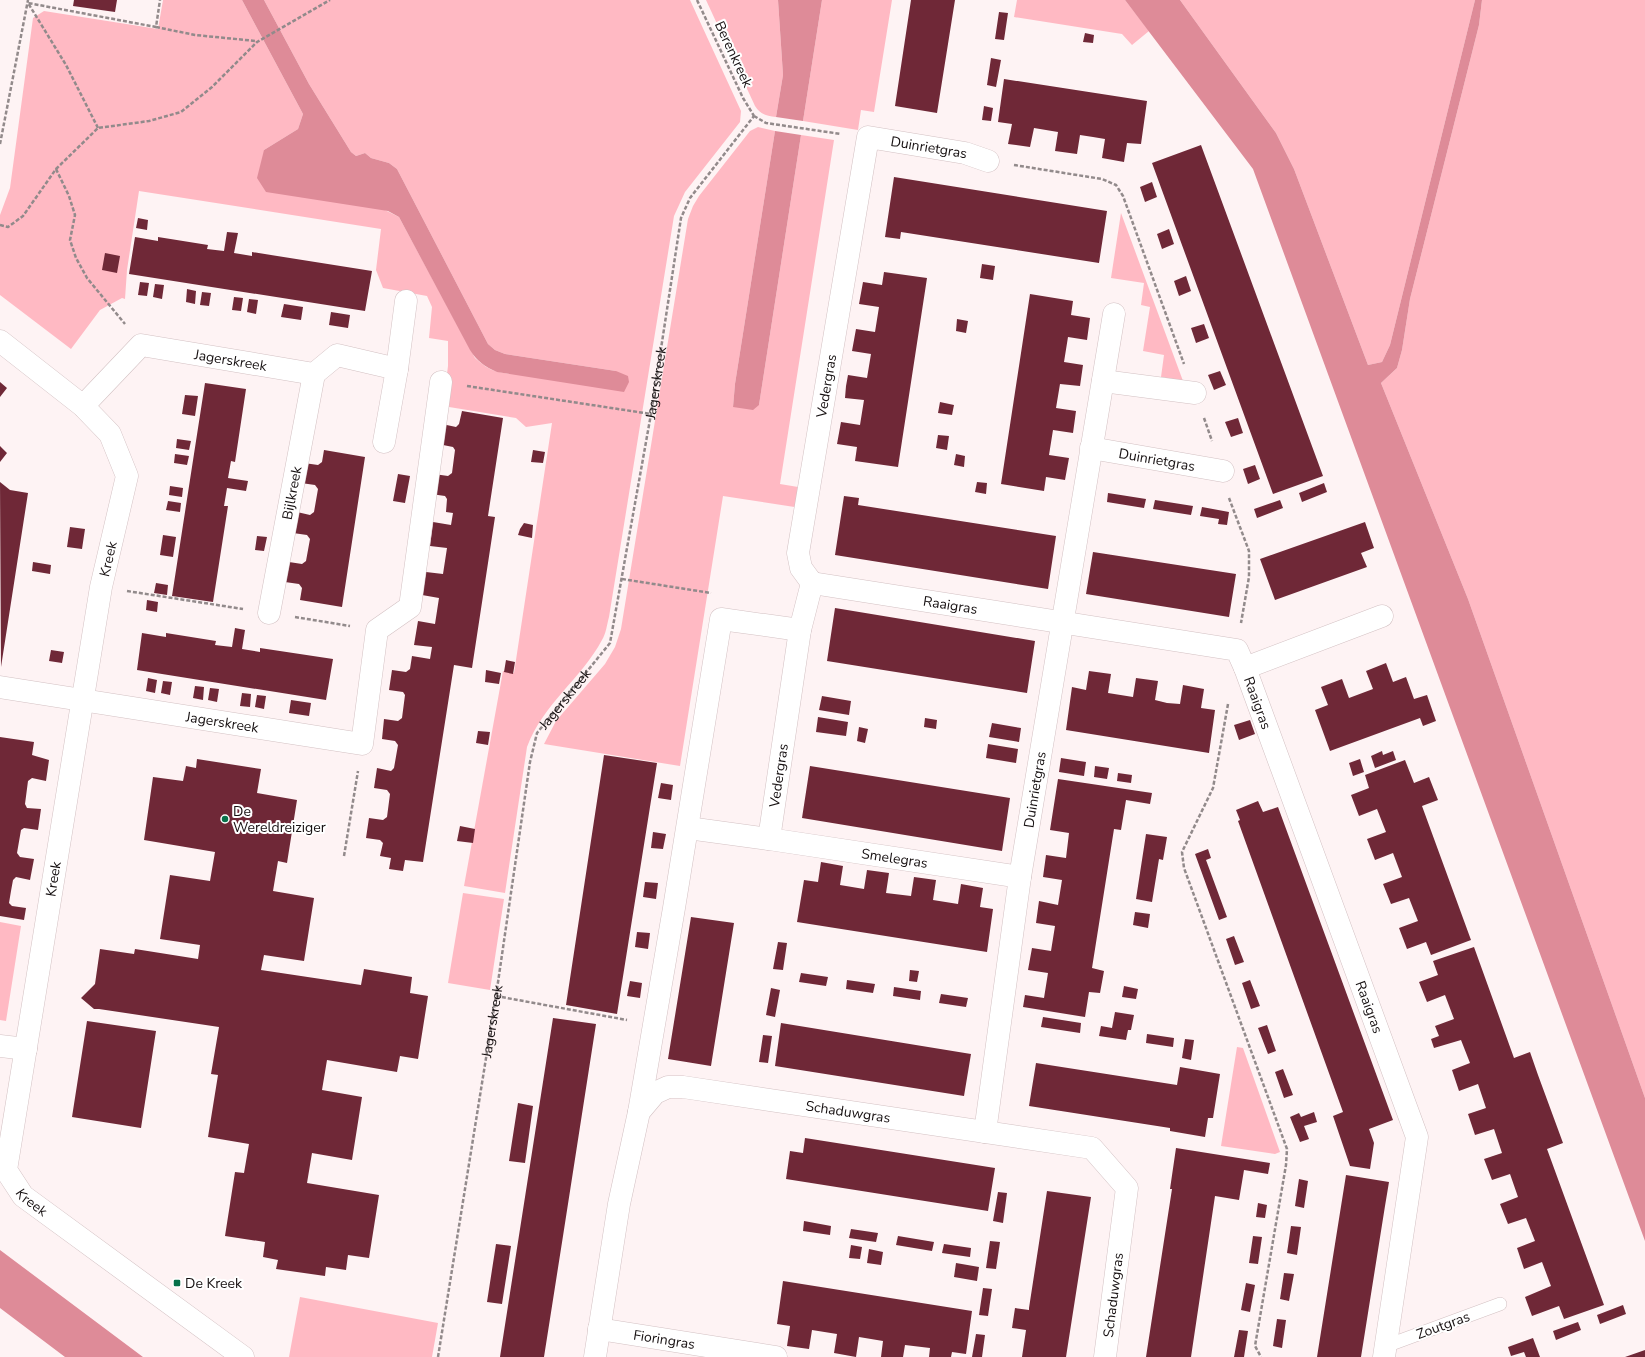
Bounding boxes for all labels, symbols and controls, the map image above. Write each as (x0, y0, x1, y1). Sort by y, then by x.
street label: Berenkreek (710, 18, 758, 91)
street label: Duinrietgras (889, 132, 969, 163)
street label: Jagerskreek (641, 344, 671, 422)
street label: Jagerskreek (192, 345, 269, 376)
street label: Vedergras (812, 352, 841, 420)
street label: Duinrietgras (1117, 444, 1197, 476)
street label: Bijlkreek (278, 464, 307, 522)
street label: Kreek (95, 539, 122, 579)
street label: Raaigras (922, 592, 979, 619)
street label: Jagerskreek (534, 664, 596, 734)
street label: Raaigras (1239, 674, 1276, 732)
street label: Jagerskreek (184, 707, 261, 738)
street label: Vedergras (765, 742, 793, 810)
street label: Duinrietgras (1019, 750, 1051, 829)
place label: De Wereldreiziger (233, 802, 326, 837)
marker: De Wereldreiziger (220, 814, 230, 824)
street label: Smelegras (860, 844, 929, 873)
street label: Kreek (41, 859, 66, 898)
street label: Raaigras (1350, 978, 1387, 1036)
street label: Jagerskreek (477, 983, 508, 1060)
street label: Schaduwgras (804, 1096, 892, 1128)
street label: Kreek (11, 1185, 52, 1221)
street label: Schaduwgras (1099, 1251, 1128, 1339)
place label: De Kreek (185, 1274, 243, 1293)
marker: De Kreek (172, 1278, 182, 1288)
street label: Zoutgras (1414, 1307, 1473, 1344)
street label: Fioringras (632, 1326, 697, 1354)

